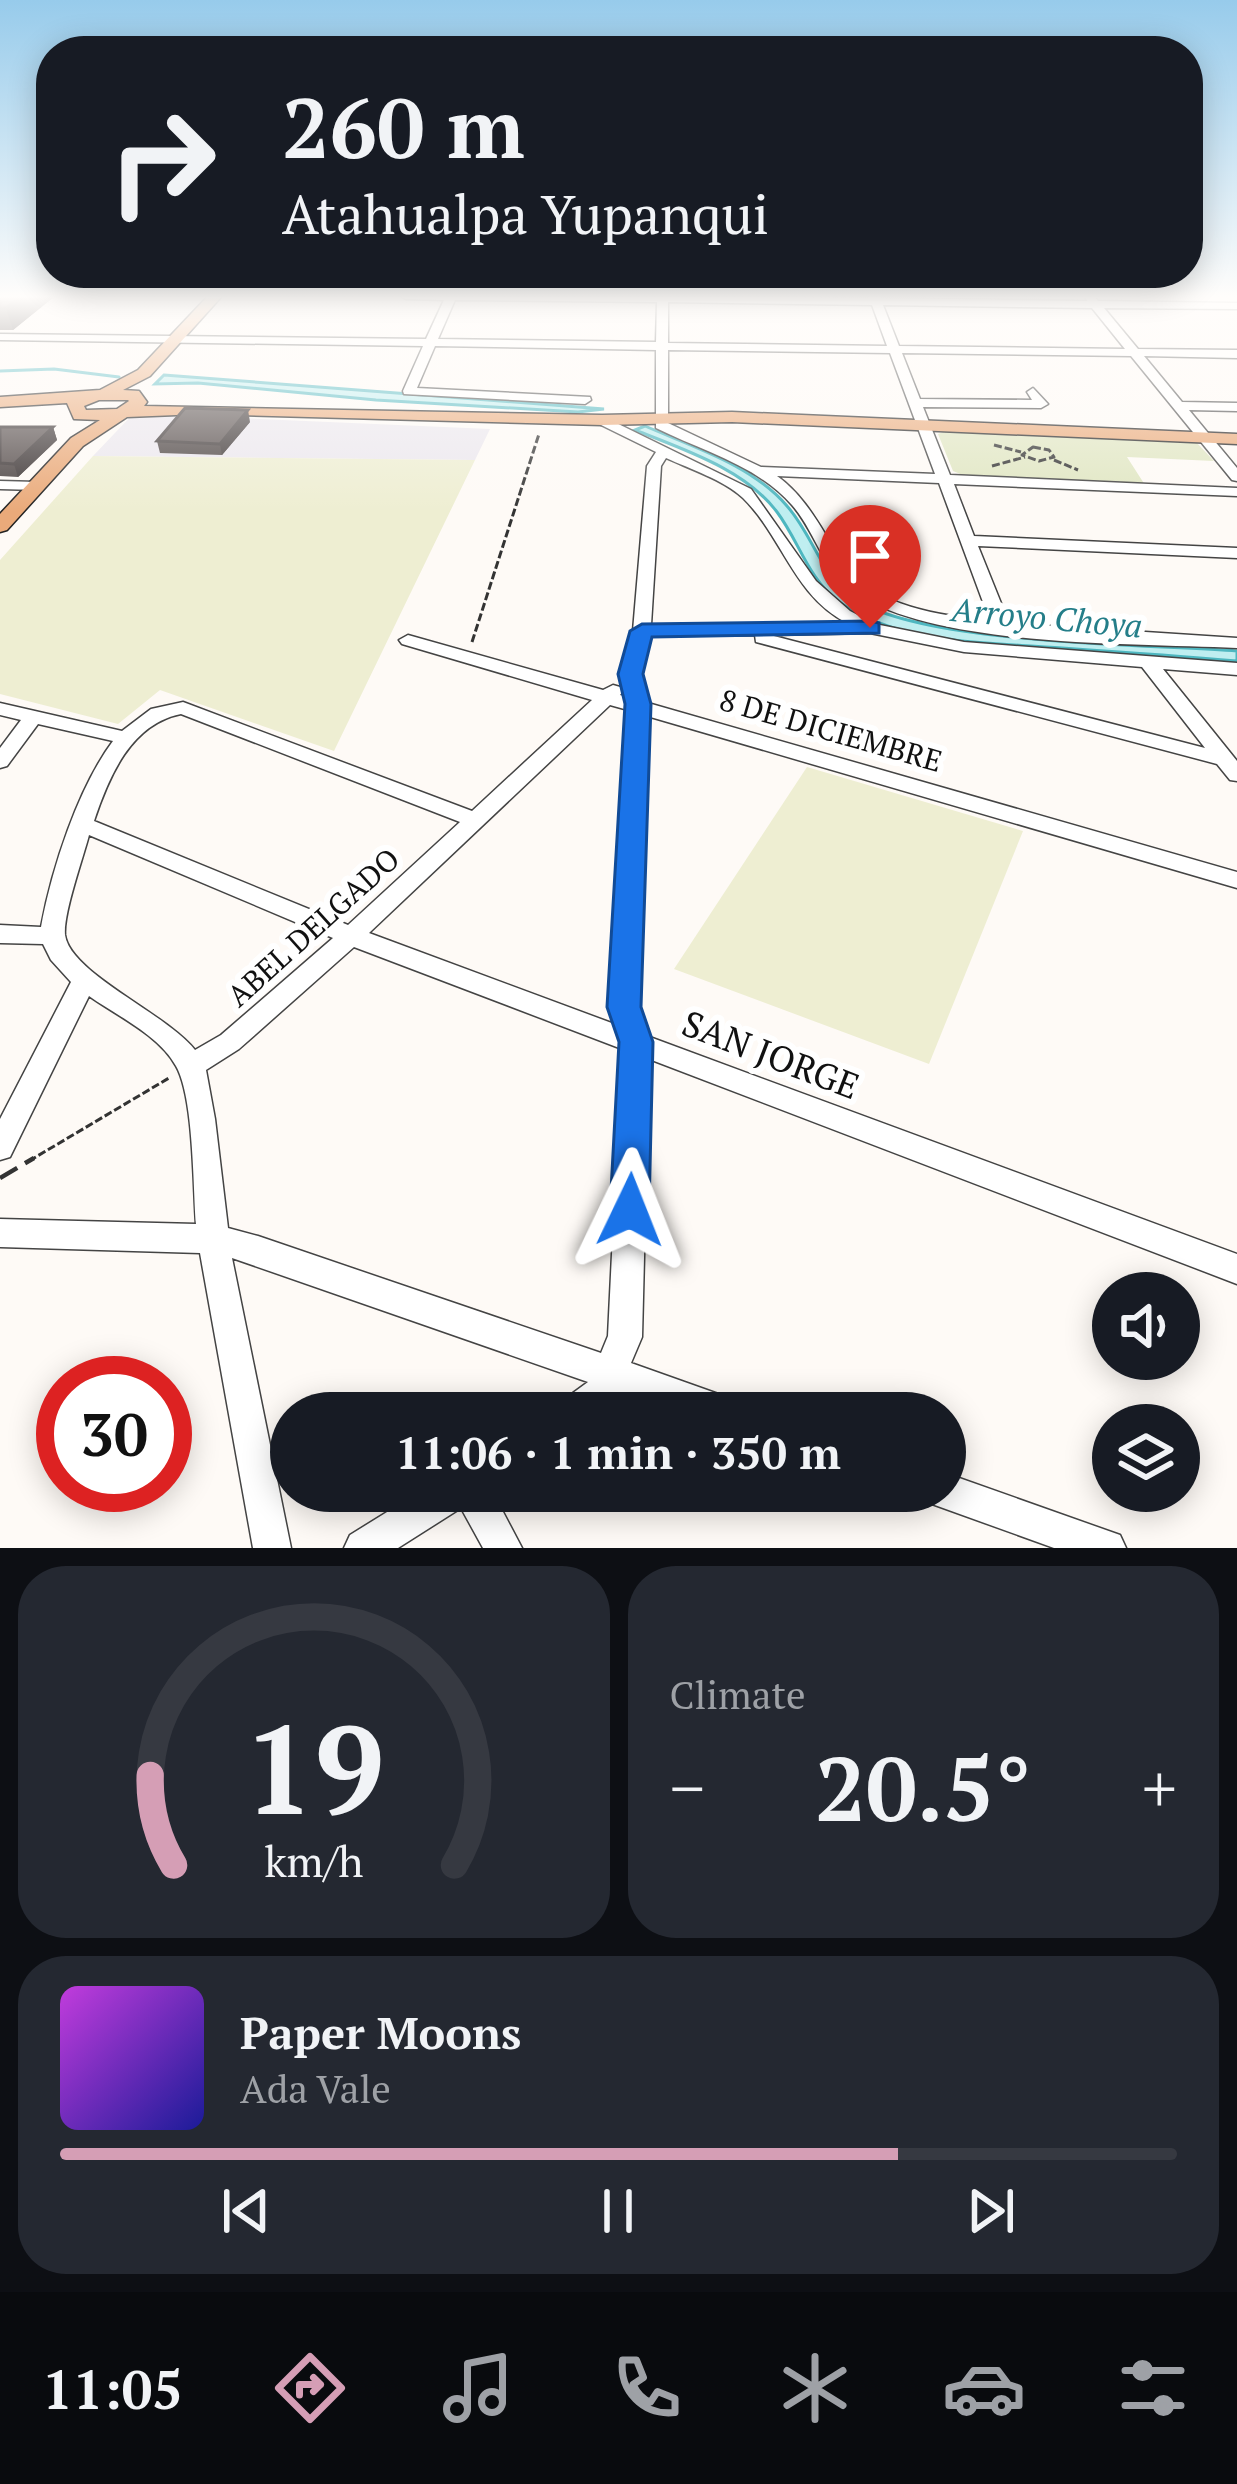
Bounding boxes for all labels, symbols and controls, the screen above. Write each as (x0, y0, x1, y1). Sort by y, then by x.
text: 260 m (282, 71, 525, 182)
icon: right (84, 84, 240, 240)
text: Atahualpa Yupanqui (282, 178, 769, 249)
pin (819, 505, 921, 628)
icon: arrive (837, 523, 903, 589)
water label: Arroyo Choya (948, 587, 1144, 647)
street label: 8 DE DICIEMBRE (715, 679, 947, 781)
street label: ABEL DELGADO (218, 839, 408, 1015)
street label: SAN JORGE (676, 999, 866, 1109)
position arrow (567, 1147, 693, 1273)
map controls (1092, 1272, 1200, 1512)
button: sound (1092, 1272, 1200, 1380)
speed limit sign: 30 (36, 1356, 192, 1512)
button: layers (1092, 1404, 1200, 1512)
text: 11:06 · 1 min · 350 m (395, 1422, 841, 1482)
text: Climate (670, 1668, 806, 1720)
text: 19 (243, 1684, 384, 1850)
text: 20.5° (815, 1727, 1031, 1847)
text: − (670, 1743, 705, 1831)
text: + (1142, 1743, 1177, 1831)
text: km/h (264, 1832, 363, 1889)
text: Paper Moons (240, 2002, 521, 2062)
text: Ada Vale (240, 2062, 391, 2114)
icon: previous (213, 2178, 279, 2244)
icon: pause (585, 2178, 651, 2244)
icon: next (958, 2178, 1024, 2244)
icon: directions (268, 2346, 352, 2430)
icon: music (436, 2346, 520, 2430)
icon: phone (605, 2346, 689, 2430)
icon: climate (773, 2346, 857, 2430)
icon: car (942, 2346, 1026, 2430)
icon: filters (1111, 2346, 1195, 2430)
text: 11:05 (42, 2353, 183, 2424)

